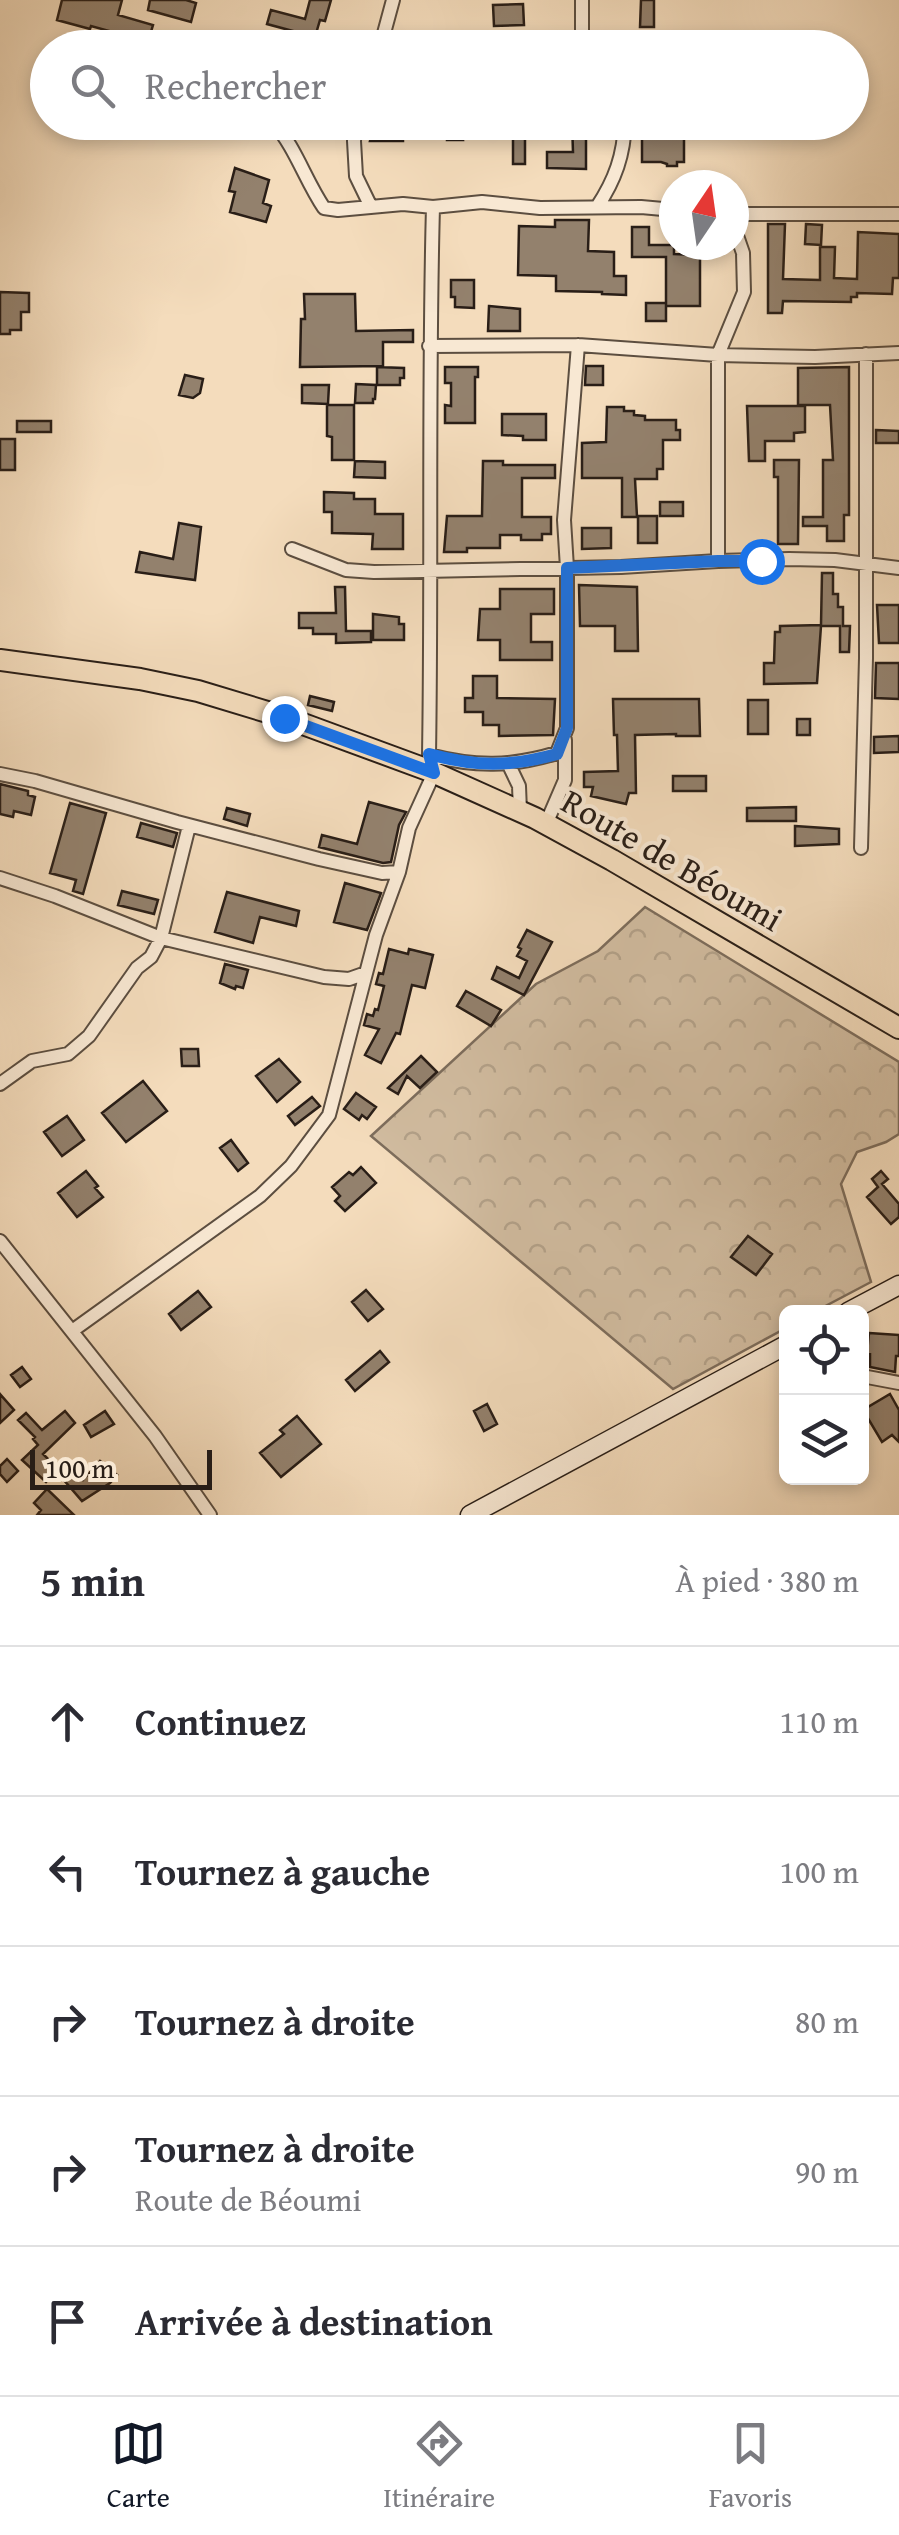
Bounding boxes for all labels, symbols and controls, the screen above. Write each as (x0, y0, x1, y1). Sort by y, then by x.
search box (30, 30, 869, 140)
text: Rechercher (145, 57, 326, 113)
icon: search (65, 58, 120, 113)
north arrow (659, 170, 749, 260)
route start (739, 539, 785, 585)
route end (262, 696, 308, 742)
street label: Route de Béoumi (552, 776, 792, 944)
map controls (779, 1305, 869, 1485)
button: locate (779, 1305, 869, 1395)
button: layers (779, 1395, 869, 1485)
scale bar (30, 1445, 212, 1490)
text: 100 m (45, 1447, 114, 1488)
text: 5 min (40, 1550, 145, 1611)
text: À pied · 380 m (675, 1557, 859, 1604)
text: Continuez (135, 1693, 306, 1749)
icon: ahead (40, 1694, 95, 1749)
text: 110 m (780, 1698, 859, 1745)
text: Tournez à gauche (135, 1843, 430, 1899)
icon: left (40, 1844, 95, 1899)
text: 100 m (780, 1848, 859, 1895)
text: Tournez à droite (135, 1993, 415, 2049)
icon: right (40, 1994, 95, 2049)
text: 80 m (795, 1998, 859, 2045)
text: Tournez à droite (135, 2120, 415, 2176)
icon: right (40, 2144, 95, 2199)
text: 90 m (795, 2148, 859, 2195)
text: Route de Béoumi (135, 2176, 361, 2223)
text: Arrivée à destination (135, 2293, 493, 2349)
icon: arrive (40, 2294, 95, 2349)
tab: Carte (107, 2416, 170, 2517)
tab: Itinéraire (383, 2416, 495, 2517)
tab: Favoris (709, 2416, 792, 2517)

